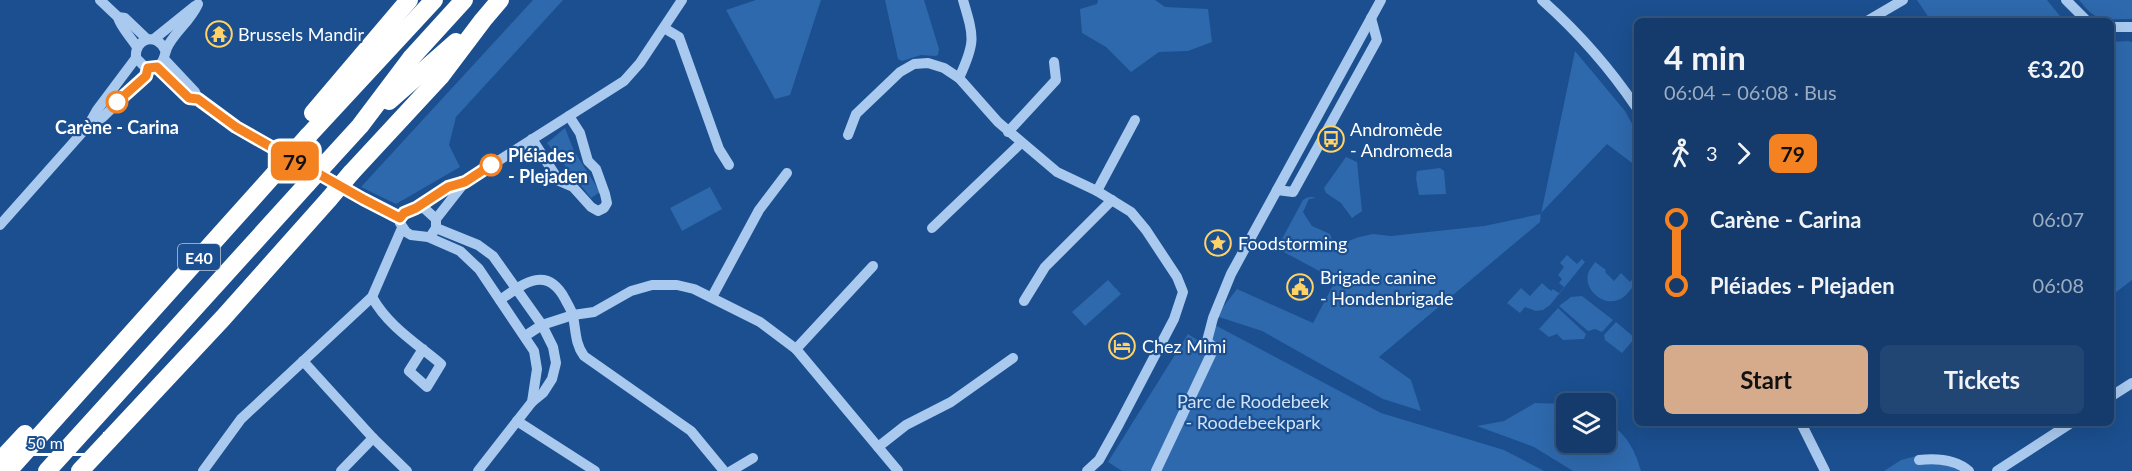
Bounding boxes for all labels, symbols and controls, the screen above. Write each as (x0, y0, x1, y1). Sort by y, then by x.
temple icon: Brussels Mandir (204, 19, 234, 49)
place label: Brussels Mandir (238, 23, 365, 45)
text: 4 min (1664, 37, 1746, 77)
text: €3.20 (2028, 56, 2084, 83)
text: 06:04 – 06:08 · Bus (1664, 80, 1837, 104)
marker: Carène - Carina (106, 91, 128, 113)
place label: Carène - Carina (55, 116, 179, 138)
place label: Andromède - Andromeda (1350, 118, 1453, 161)
bus stop icon: Andromède - Andromeda (1316, 124, 1346, 154)
icon: walk (1664, 137, 1697, 170)
icon: forward (1727, 137, 1760, 170)
text: 3 (1706, 141, 1718, 165)
text: 79 (1781, 141, 1805, 166)
line badge: 79 (268, 142, 322, 180)
place label: Pléiades - Plejaden (508, 144, 588, 187)
text: 79 (283, 149, 307, 174)
marker: Pléiades - Plejaden (480, 154, 502, 176)
text: Carène - Carina (1710, 206, 1862, 233)
text: 06:07 (2033, 207, 2084, 231)
place icon: Foodstorming (1203, 228, 1233, 258)
place label: Foodstorming (1238, 232, 1347, 254)
road number: E40 (178, 244, 220, 270)
place label: Brigade canine - Hondenbrigade (1320, 266, 1453, 309)
public building icon: Brigade canine - Hondenbrigade (1285, 272, 1315, 302)
text: Pléiades - Plejaden (1710, 272, 1895, 299)
text: 06:08 (2033, 273, 2084, 297)
hotel icon: Chez Mimi (1107, 331, 1137, 361)
place label: Chez Mimi (1142, 335, 1226, 357)
button: Start (1664, 345, 1868, 414)
button: Tickets (1880, 345, 2084, 414)
park label: Parc de Roodebeek - Roodebeekpark (1177, 390, 1330, 433)
map controls (1556, 393, 1616, 453)
button: layers (1556, 393, 1616, 453)
scale bar (18, 429, 106, 456)
text: 50 m (27, 433, 63, 452)

